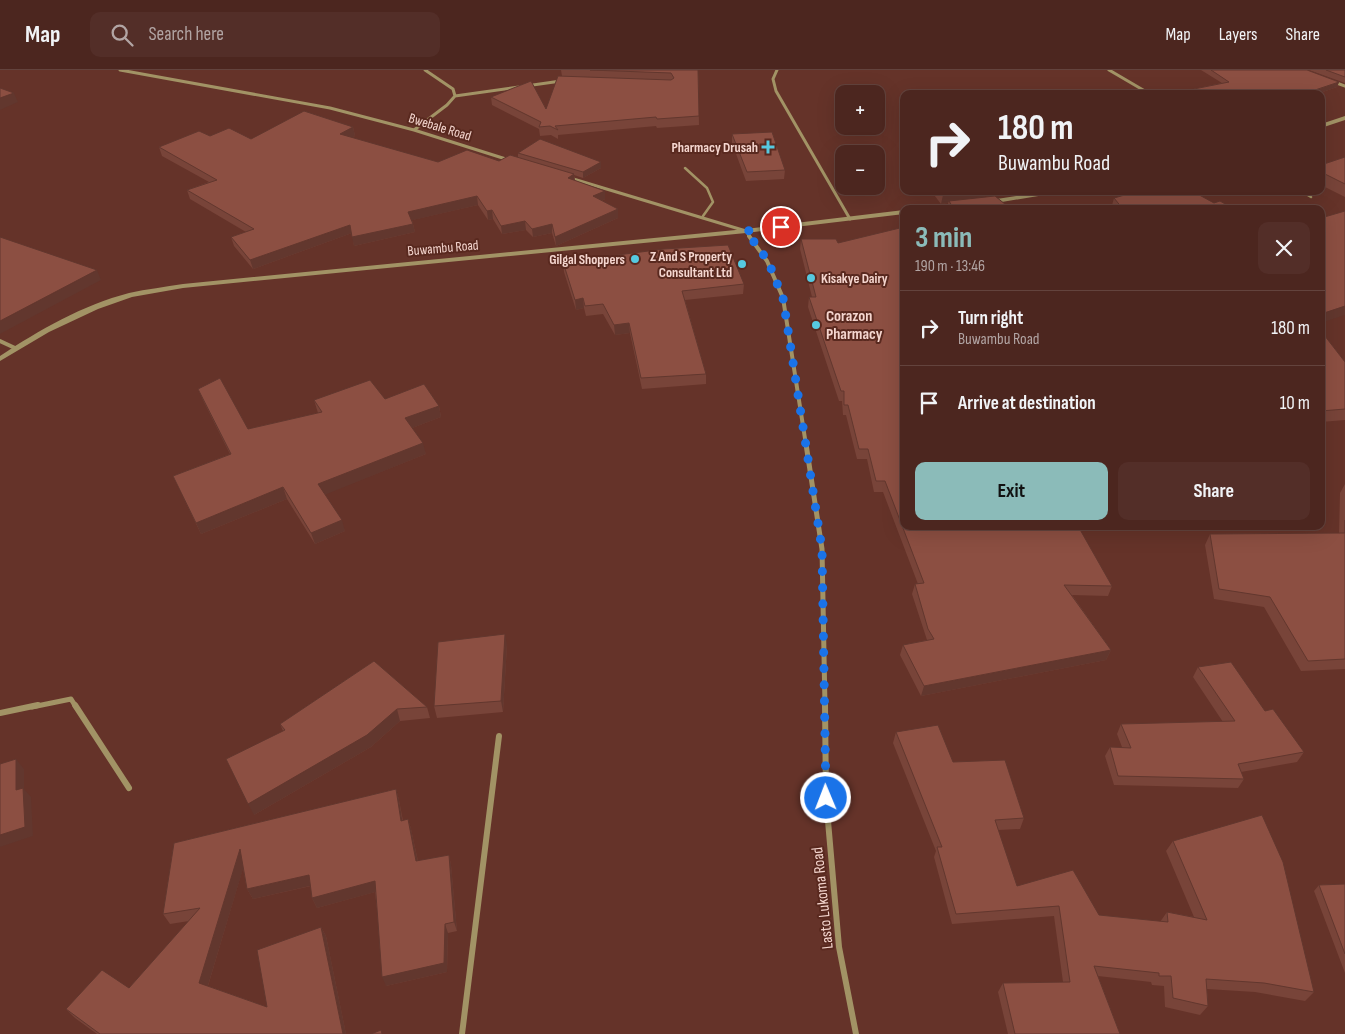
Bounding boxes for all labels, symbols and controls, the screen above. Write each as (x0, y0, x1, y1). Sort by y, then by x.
search box (90, 12, 440, 57)
text: Map (25, 20, 60, 49)
icon: search (108, 21, 136, 49)
text: Search here (148, 23, 224, 46)
text: Map (1166, 24, 1191, 45)
text: Layers (1219, 24, 1258, 45)
text: Share (1286, 24, 1320, 45)
map controls (835, 85, 885, 195)
button: + (835, 85, 885, 135)
text: 180 m (998, 107, 1074, 150)
street label: Bwebale Road (407, 109, 474, 145)
icon: right (915, 110, 980, 175)
place label: Pharmacy Drusah (671, 139, 758, 156)
marker: Pharmacy Drusah (762, 141, 774, 153)
button: − (835, 145, 885, 195)
text: Buwambu Road (998, 150, 1110, 177)
pin (760, 206, 802, 248)
icon: arrive (767, 213, 795, 241)
text: 3 min (915, 220, 972, 256)
button: close (1258, 222, 1310, 274)
street label: Buwambu Road (407, 236, 479, 260)
place label: Z And S Property Consultant Ltd (650, 248, 732, 281)
place label: Gilgal Shoppers (549, 251, 625, 268)
marker: Gilgal Shoppers (629, 253, 641, 265)
text: 190 m · 13:46 (915, 257, 985, 276)
marker: Z And S Property Consultant Ltd (736, 258, 748, 270)
place label: Kisakye Dairy (821, 270, 888, 287)
marker: Kisakye Dairy (805, 272, 817, 284)
place label: Corazon Pharmacy (826, 307, 883, 344)
text: Turn right (958, 307, 1023, 330)
icon: right (915, 314, 943, 342)
text: 180 m (1271, 317, 1310, 340)
marker: Corazon Pharmacy (810, 319, 822, 331)
text: Buwambu Road (958, 330, 1040, 349)
icon: arrive (915, 389, 943, 417)
text: Arrive at destination (958, 392, 1096, 415)
text: 10 m (1280, 392, 1310, 415)
button: Exit (915, 462, 1108, 520)
button: Share (1118, 462, 1310, 520)
position arrow (799, 771, 851, 823)
street label: Lasto Lukoma Road (808, 846, 838, 950)

